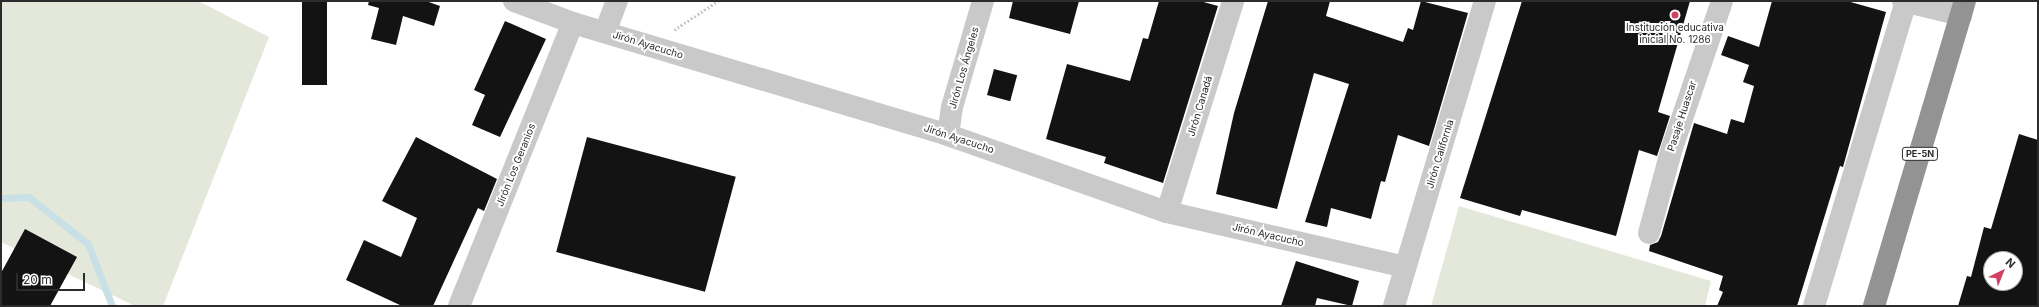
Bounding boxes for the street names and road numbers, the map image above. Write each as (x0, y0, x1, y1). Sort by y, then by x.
street label: Jirón Los Ángeles (947, 26, 981, 110)
street label: Jirón Ayacucho (611, 29, 685, 61)
street label: Jirón Canadá (1185, 74, 1215, 138)
street label: Pasaje Huascar (1665, 79, 1699, 153)
street label: Jirón California (1424, 118, 1456, 190)
street label: Jirón Los Geranios (494, 122, 538, 208)
street label: Jirón Ayacucho (922, 122, 996, 156)
road number: PE-5N (1901, 147, 1939, 161)
street label: Jirón Ayacucho (1231, 221, 1305, 249)

